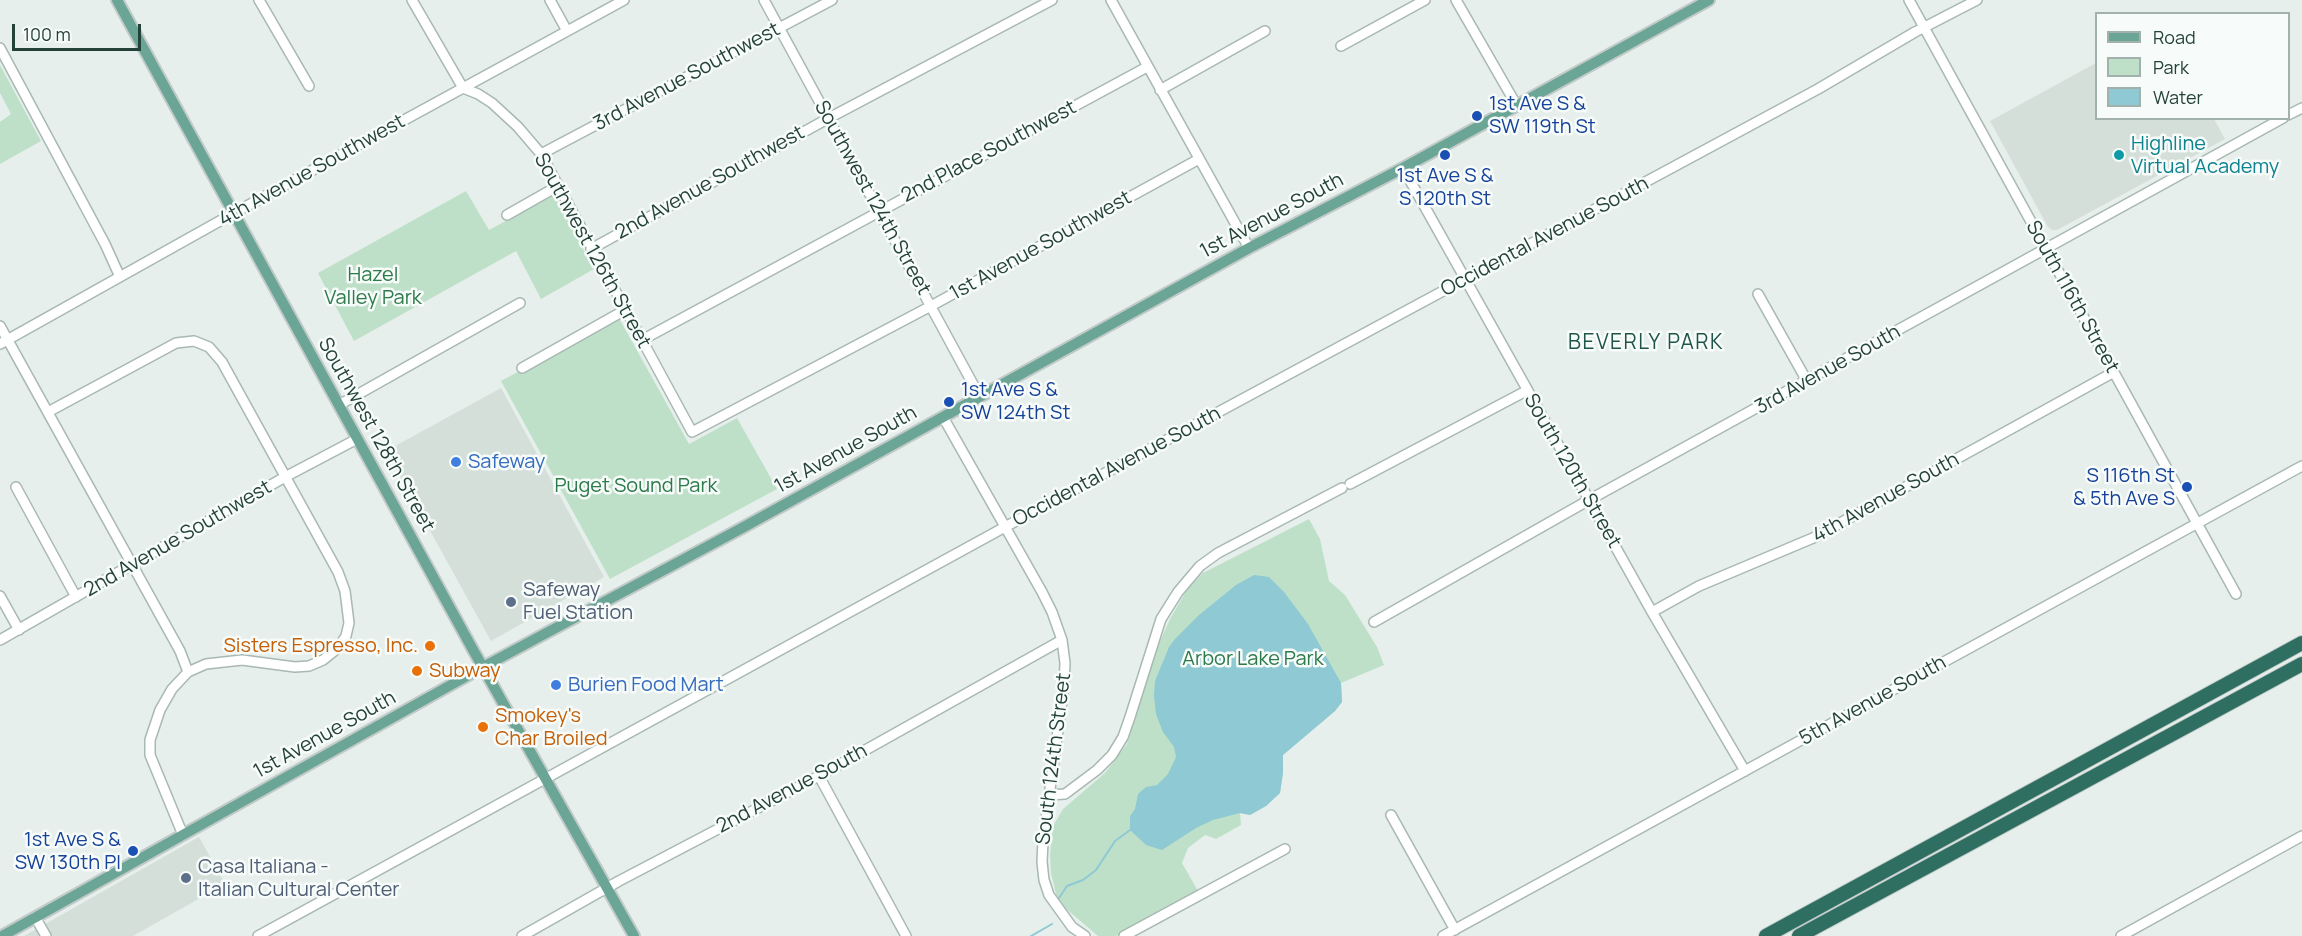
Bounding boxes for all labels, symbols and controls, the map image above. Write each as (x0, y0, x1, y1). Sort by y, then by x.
scale bar (15, 12, 144, 50)
legend (2095, 12, 2290, 120)
street label: 3rd Avenue Southwest (590, 18, 784, 136)
text: 100 m (23, 22, 71, 46)
text: Road (2153, 25, 2196, 49)
text: Park (2153, 55, 2189, 79)
text: Water (2153, 85, 2203, 109)
place label: 1st Ave S & SW 119th St (1489, 92, 1596, 139)
street label: 2nd Place Southwest (898, 96, 1080, 208)
street label: Southwest 124th Street (809, 97, 935, 299)
marker: 1st Ave S & SW 119th St (1470, 109, 1484, 123)
street label: 4th Avenue Southwest (215, 110, 409, 232)
street label: 2nd Avenue Southwest (611, 121, 809, 245)
place label: Highline Virtual Academy (2131, 132, 2279, 179)
marker: 1st Ave S & S 120th St (1438, 148, 1452, 162)
marker: Highline Virtual Academy (2112, 148, 2126, 162)
street label: Southwest 126th Street (528, 149, 656, 353)
place label: 1st Ave S & S 120th St (1397, 164, 1493, 211)
street label: 1st Avenue South (1196, 168, 1348, 264)
street label: Occidental Avenue South (1437, 172, 1653, 302)
street label: 1st Avenue Southwest (946, 186, 1136, 306)
street label: South 116th Street (2020, 217, 2124, 377)
park label: Hazel Valley Park (324, 263, 422, 310)
street label: 3rd Avenue South (1751, 320, 1905, 420)
district label: BEVERLY PARK (1568, 330, 1724, 356)
street label: Southwest 128th Street (313, 334, 439, 536)
place label: 1st Ave S & SW 124th St (961, 378, 1070, 425)
street label: South 120th Street (1518, 390, 1626, 552)
marker: 1st Ave S & SW 124th St (942, 395, 956, 409)
street label: 1st Avenue South (771, 401, 921, 499)
street label: Occidental Avenue South (1009, 402, 1225, 532)
street label: 4th Avenue South (1808, 448, 1964, 548)
place label: Safeway (468, 450, 545, 474)
marker: Safeway (449, 455, 463, 469)
place label: S 116th St & 5th Ave S (2073, 464, 2175, 511)
park label: Puget Sound Park (554, 474, 718, 498)
street label: 2nd Avenue Southwest (80, 475, 276, 603)
marker: S 116th St & 5th Ave S (2180, 480, 2194, 494)
place label: Safeway Fuel Station (523, 578, 633, 625)
marker: Safeway Fuel Station (504, 595, 518, 609)
place label: Sisters Espresso, Inc. (223, 634, 418, 658)
marker: Sisters Espresso, Inc. (423, 639, 437, 653)
park label: Arbor Lake Park (1182, 647, 1324, 671)
street label: 5th Avenue South (1796, 651, 1950, 751)
place label: Subway (429, 659, 500, 683)
marker: Subway (410, 664, 424, 678)
street label: South 124th Street (1032, 672, 1076, 846)
place label: Burien Food Mart (568, 673, 724, 697)
marker: Burien Food Mart (549, 678, 563, 692)
street label: 1st Avenue South (250, 686, 400, 784)
place label: Smokey's Char Broiled (495, 704, 607, 751)
marker: Smokey's Char Broiled (476, 720, 490, 734)
street label: 2nd Avenue South (712, 739, 872, 839)
place label: 1st Ave S & SW 130th Pl (15, 828, 121, 875)
marker: 1st Ave S & SW 130th Pl (126, 844, 140, 858)
place label: Casa Italiana - Italian Cultural Center (198, 855, 400, 902)
marker: Casa Italiana - Italian Cultural Center (179, 871, 193, 885)

